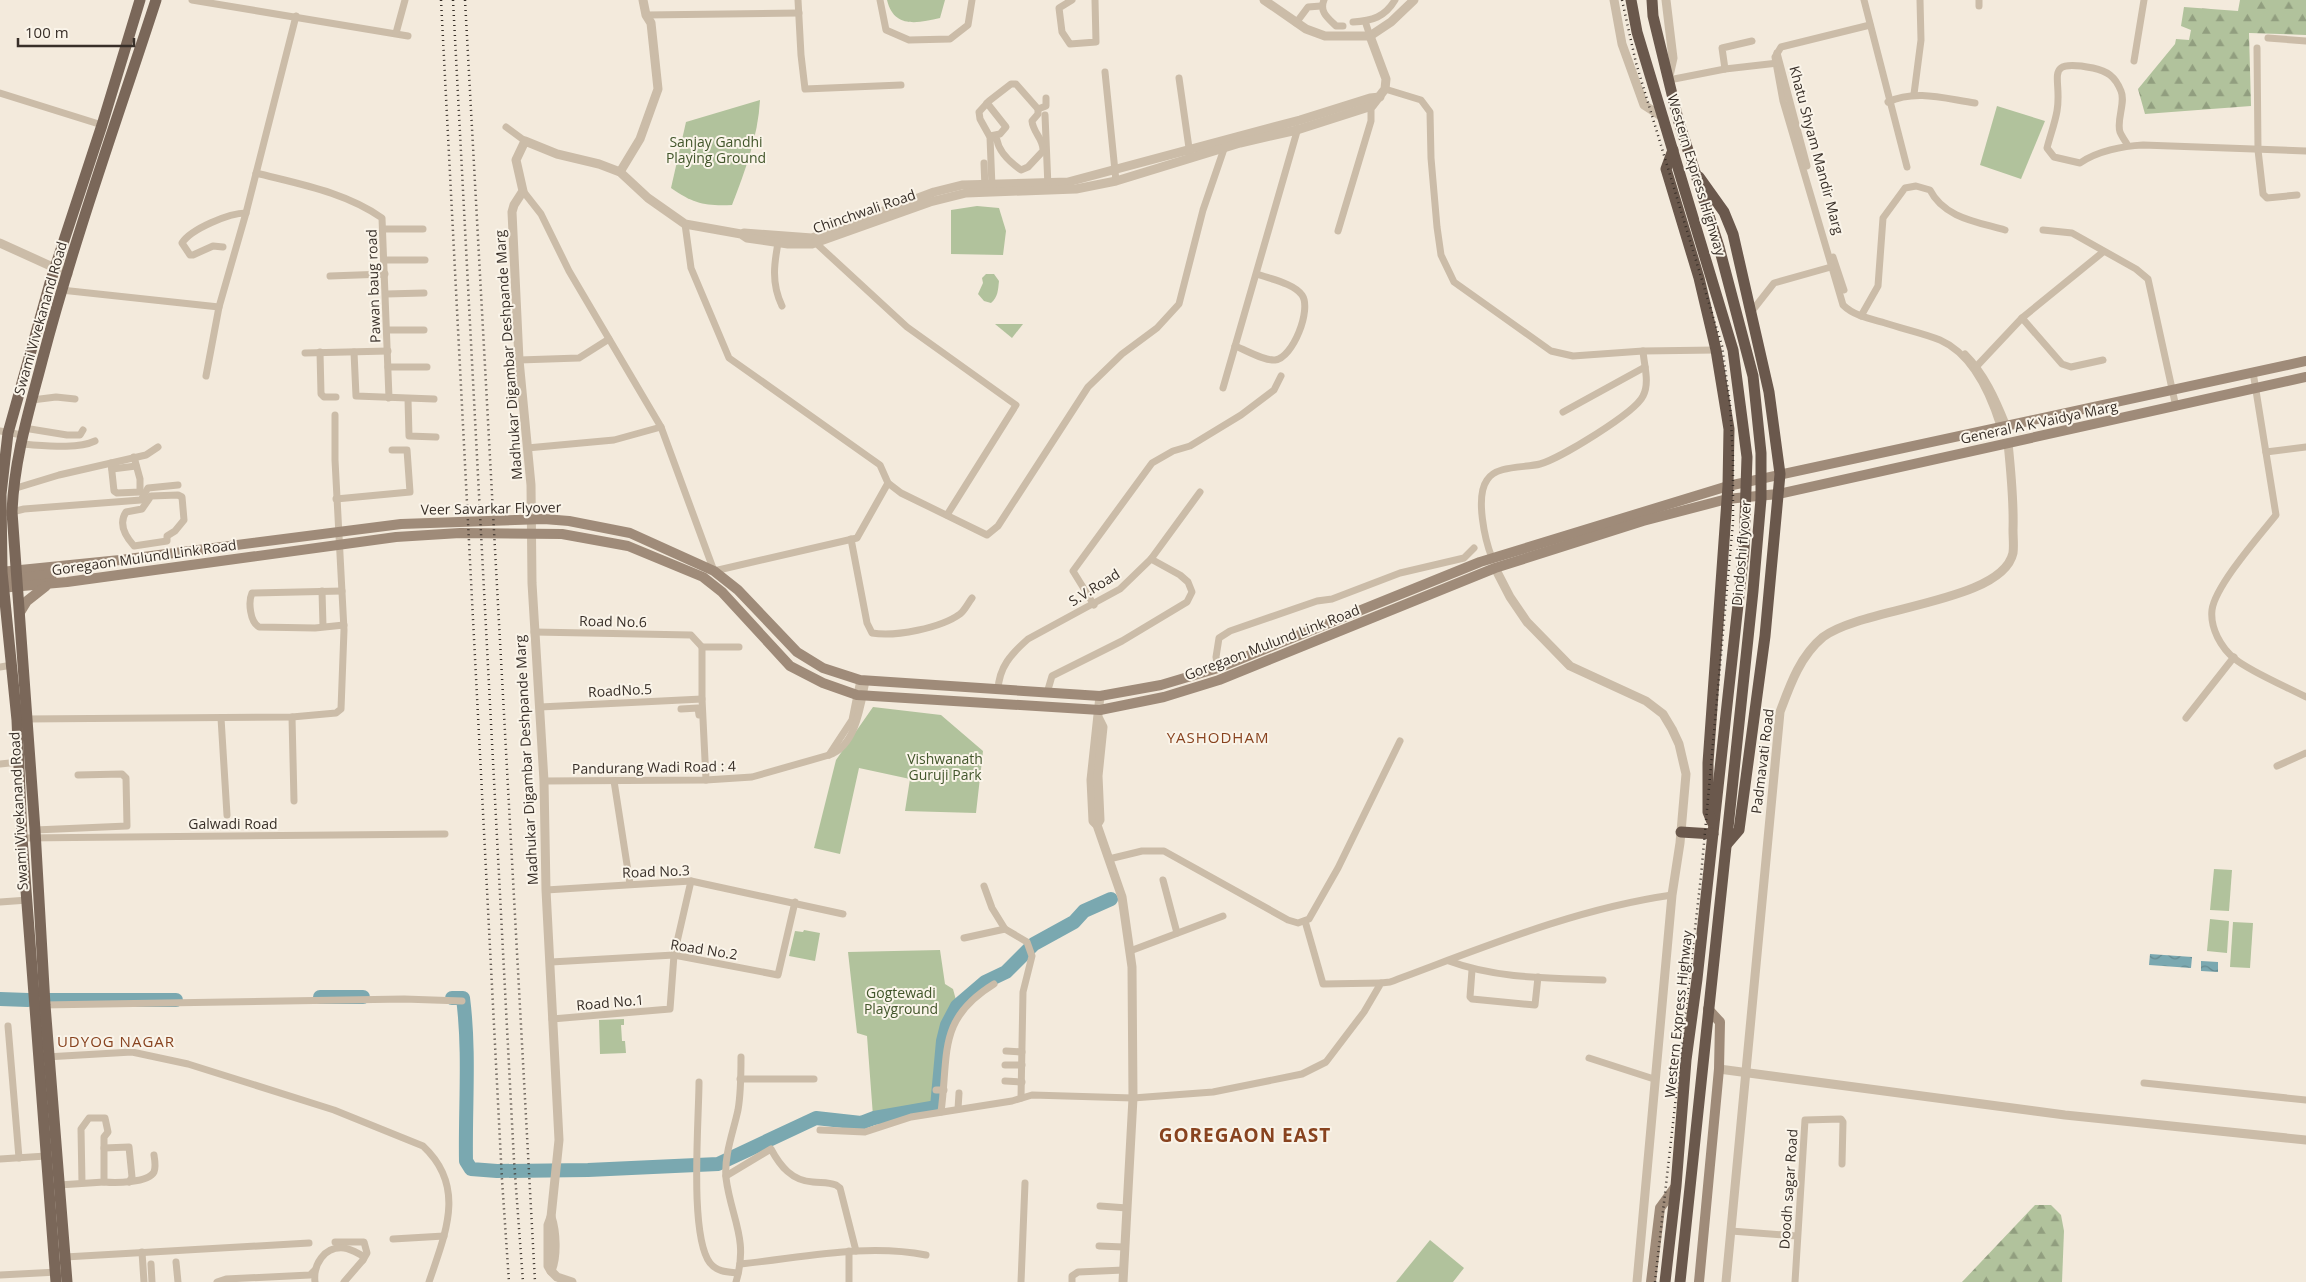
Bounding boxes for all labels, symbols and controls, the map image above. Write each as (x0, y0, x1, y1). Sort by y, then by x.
scale bar (18, 15, 134, 47)
text: 100 m (25, 22, 69, 42)
street label: Khatu Shyam Mandir Marg (1785, 64, 1849, 237)
street label: Western Express Highway (1663, 92, 1731, 259)
park label: Sanjay Gandhi Playing Ground (666, 132, 766, 167)
street label: Chinchwali Road (810, 185, 918, 237)
street label: Pawan baug road (362, 229, 384, 343)
street label: Madhukar Digambar Deshpande Marg (490, 229, 526, 481)
street label: Swami Vivekanand Road (9, 239, 71, 397)
street label: General A K Vaidya Marg (1959, 396, 2120, 448)
street label: Veer Savarkar Flyover (421, 497, 562, 519)
street label: Dindoshi flyover (1727, 499, 1755, 607)
street label: Goregaon Mulund Link Road (51, 535, 237, 579)
street label: S.V.Road (1065, 564, 1123, 610)
street label: Goregaon Mulund Link Road (1182, 600, 1362, 684)
street label: Road No.6 (579, 611, 647, 631)
street label: Madhukar Digambar Deshpande Marg (510, 634, 542, 885)
street label: RoadNo.5 (588, 679, 652, 701)
street label: Padmavati Road (1746, 707, 1778, 815)
district label: YASHODHAM (1167, 727, 1269, 747)
street label: Swami Vivekanand Road (4, 731, 32, 891)
park label: Vishwanath Guruji Park (907, 749, 983, 784)
street label: Pandurang Wadi Road : 4 (572, 756, 736, 778)
street label: Galwadi Road (188, 814, 278, 833)
street label: Road No.3 (622, 860, 690, 882)
street label: Western Express Highway (1660, 928, 1696, 1099)
street label: Road No.2 (669, 934, 739, 964)
park label: Gogtewadi Playground (864, 983, 938, 1018)
street label: Road No.1 (575, 990, 645, 1014)
district label: UDYOG NAGAR (57, 1031, 175, 1051)
district label: GOREGAON EAST (1159, 1122, 1331, 1148)
street label: Doodh sagar Road (1774, 1128, 1802, 1250)

